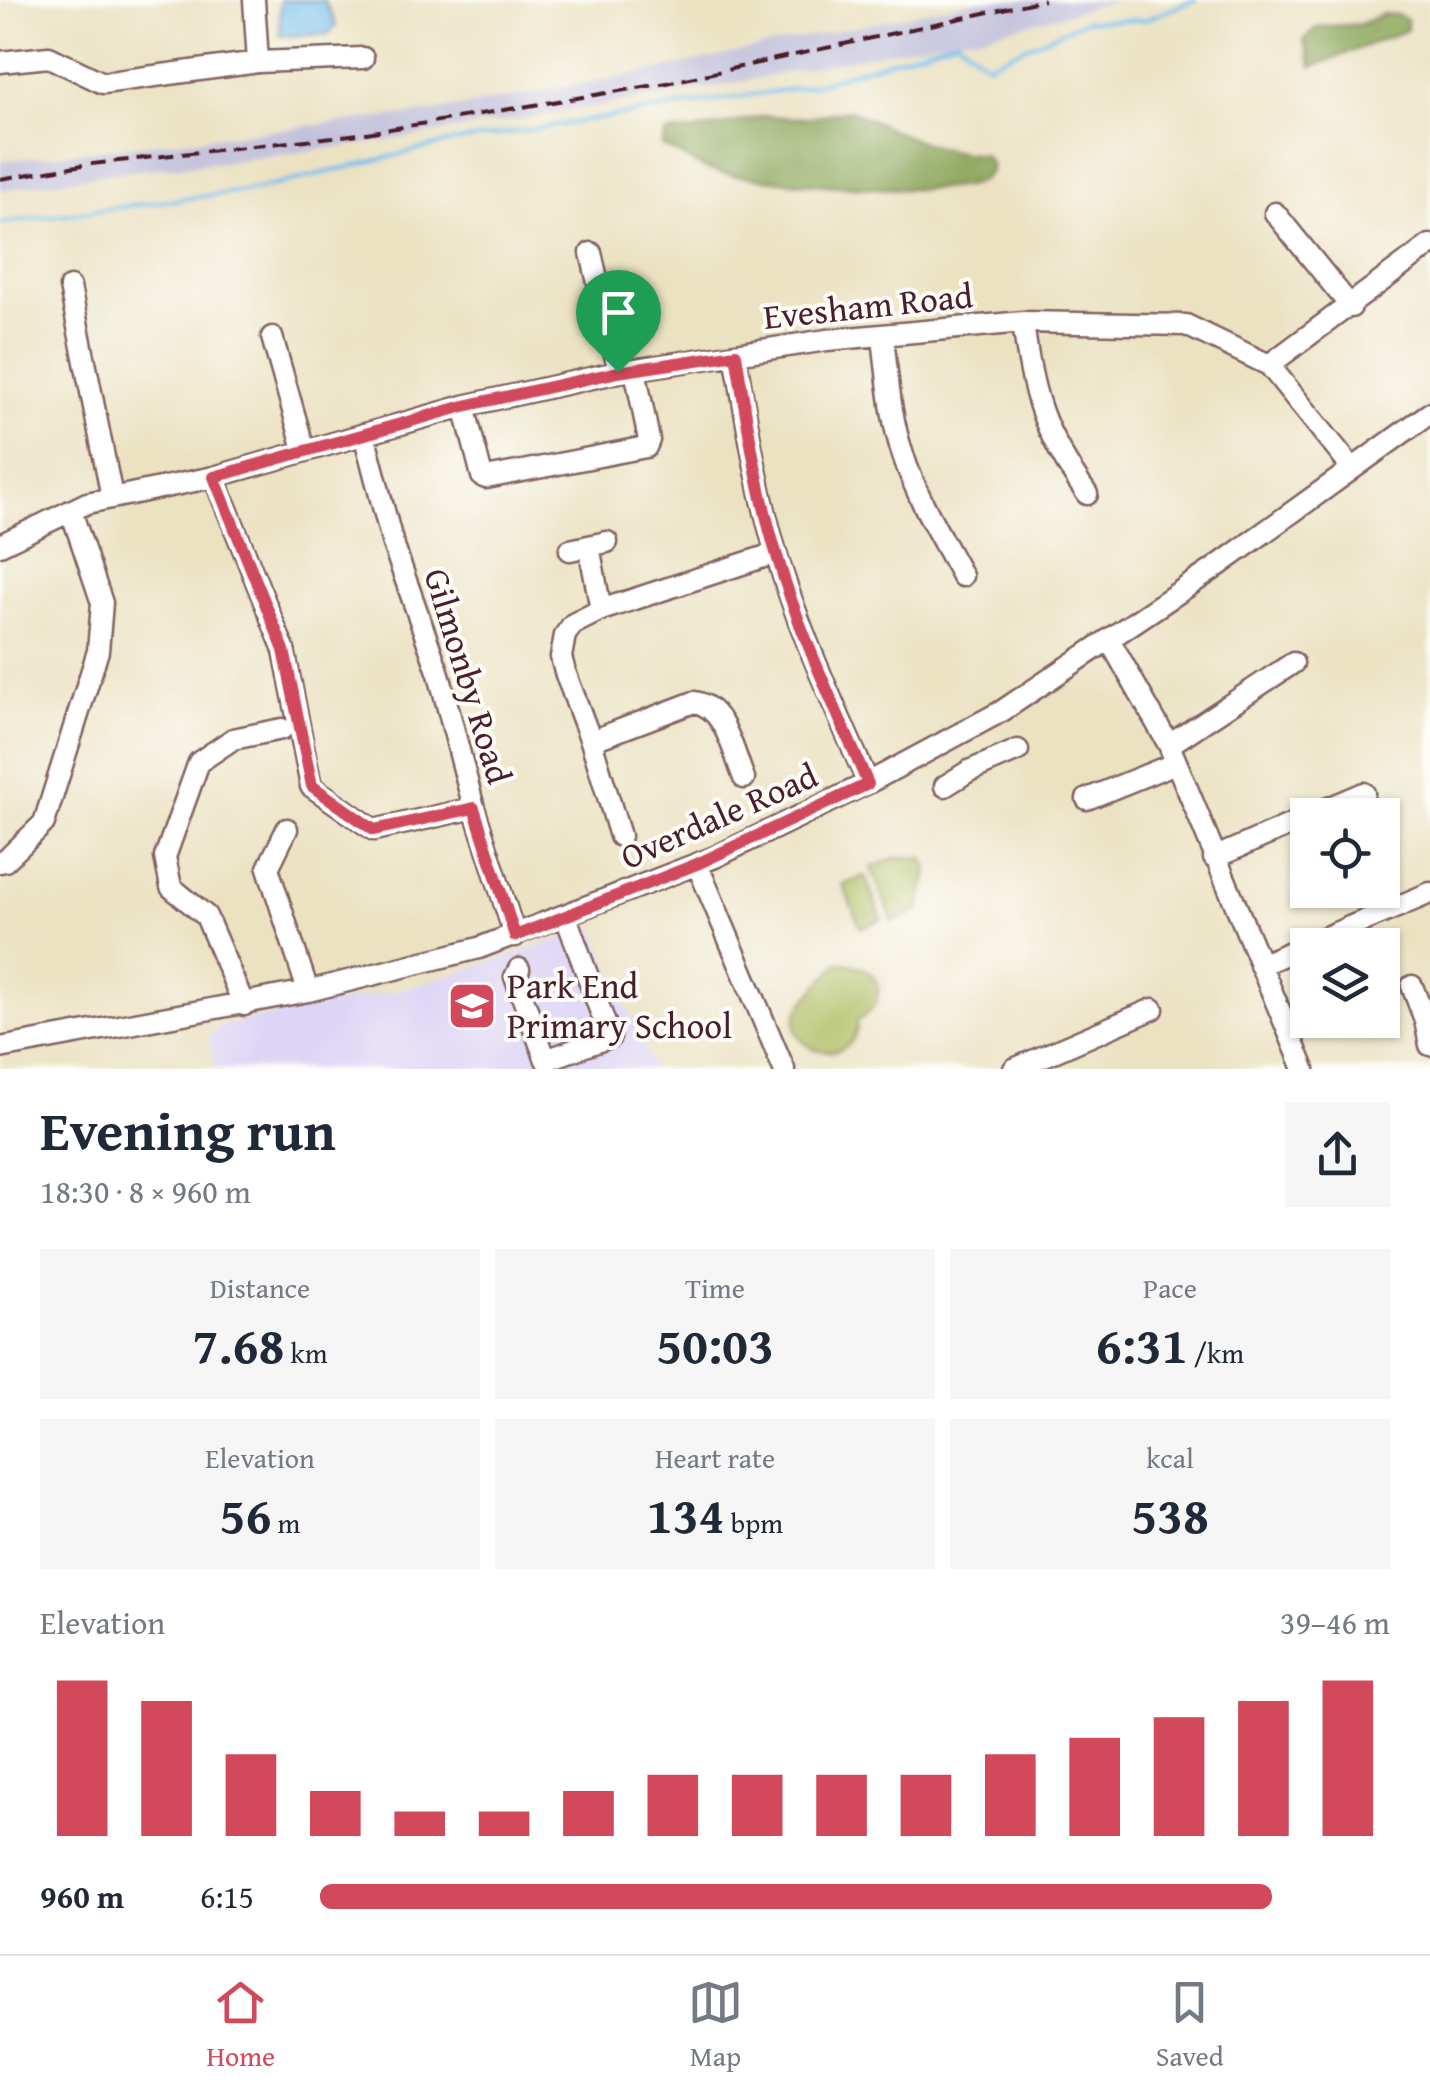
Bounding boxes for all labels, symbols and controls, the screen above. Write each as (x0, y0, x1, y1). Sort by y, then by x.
street label: Evesham Road (761, 269, 976, 342)
pin (576, 270, 661, 373)
icon: arrive (591, 285, 646, 340)
street label: Gilmonby Road (412, 562, 526, 790)
street label: Overdale Road (612, 749, 826, 882)
map controls (1290, 798, 1400, 1038)
button: locate (1290, 798, 1400, 908)
button: layers (1290, 928, 1400, 1038)
place label: Park End Primary School (507, 960, 732, 1051)
school or university icon: Park End Primary School (446, 980, 498, 1032)
text: Evening run (40, 1090, 336, 1170)
button: share (1285, 1102, 1390, 1207)
text: 18:30 · 8 × 960 m (40, 1168, 251, 1215)
text: Distance (210, 1267, 310, 1308)
text: Time (685, 1267, 745, 1308)
text: Pace (1143, 1267, 1197, 1308)
text: 7.68 (192, 1308, 284, 1381)
text: 50:03 (656, 1308, 774, 1381)
text: 6:31 (1096, 1308, 1188, 1381)
text: km (284, 1332, 328, 1373)
text: /km (1188, 1332, 1244, 1373)
text: Elevation (205, 1437, 315, 1478)
text: Heart rate (655, 1437, 775, 1478)
text: kcal (1146, 1437, 1194, 1478)
text: 56 (220, 1478, 271, 1551)
text: 134 (647, 1478, 725, 1551)
text: 538 (1131, 1478, 1209, 1551)
text: m (271, 1502, 300, 1543)
text: bpm (725, 1502, 783, 1543)
text: Elevation (40, 1599, 165, 1646)
text: 39–46 m (1280, 1599, 1390, 1646)
text: 960 m (40, 1873, 124, 1920)
text: 6:15 (200, 1873, 254, 1920)
tab: Home (206, 1975, 275, 2076)
tab: Map (688, 1975, 743, 2076)
tab: Saved (1156, 1975, 1224, 2076)

